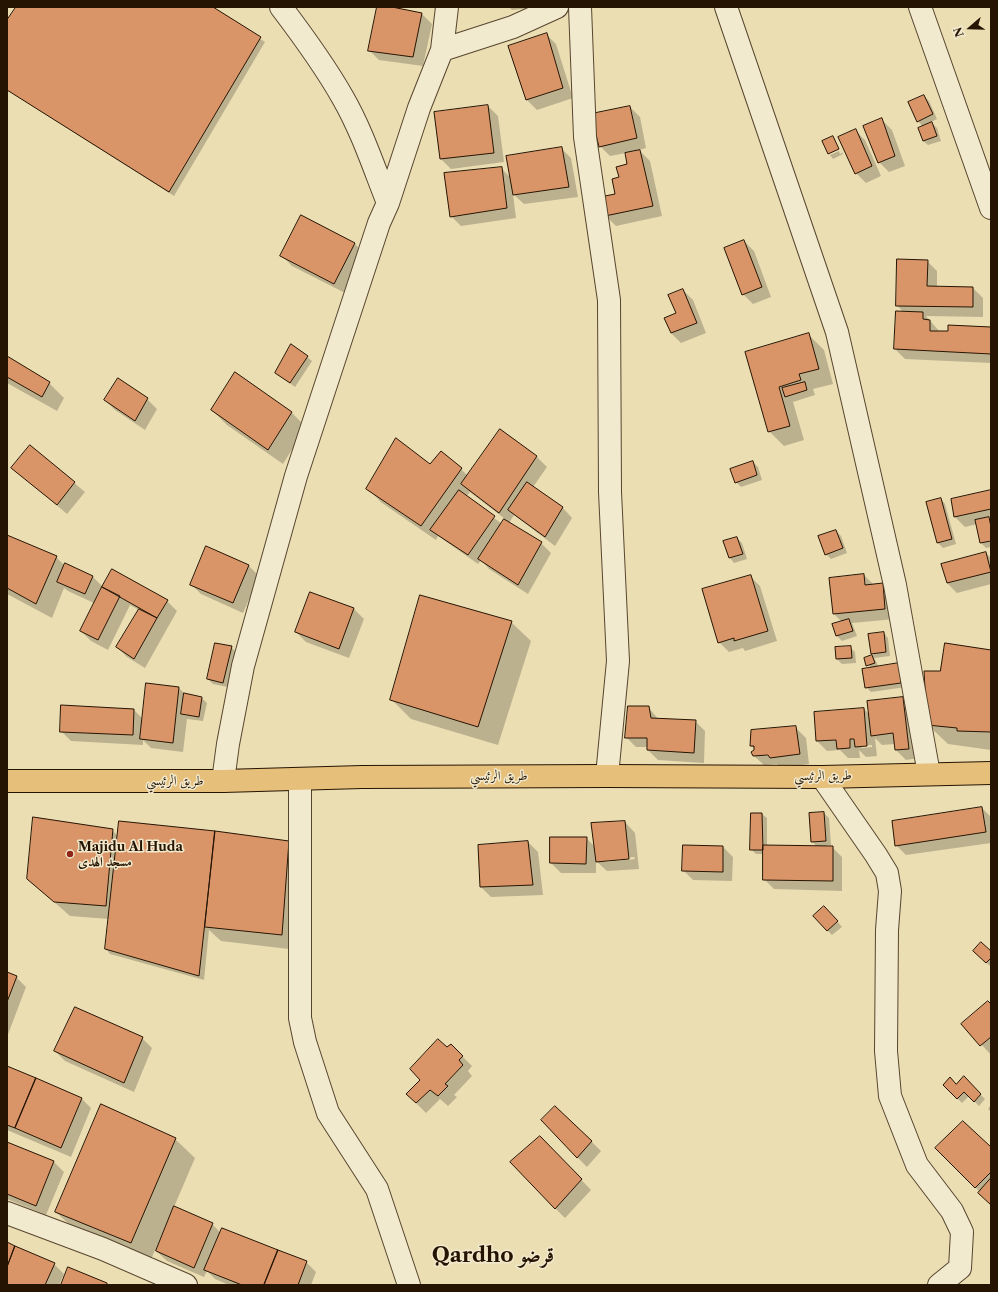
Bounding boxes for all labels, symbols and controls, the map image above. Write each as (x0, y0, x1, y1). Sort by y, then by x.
north arrow (950, 8, 990, 48)
text: N (951, 25, 967, 39)
street label: طريق الرئيسي (470, 768, 528, 784)
street label: طريق الرئيسي (794, 768, 852, 784)
street label: طريق الرئيسي (146, 773, 204, 789)
place label: Majidu Al Huda مسجد الهدى (78, 839, 183, 870)
marker: Majidu Al Huda مسجد الهدى (65, 849, 75, 859)
district label: Qardho قرضو (432, 1243, 554, 1269)

